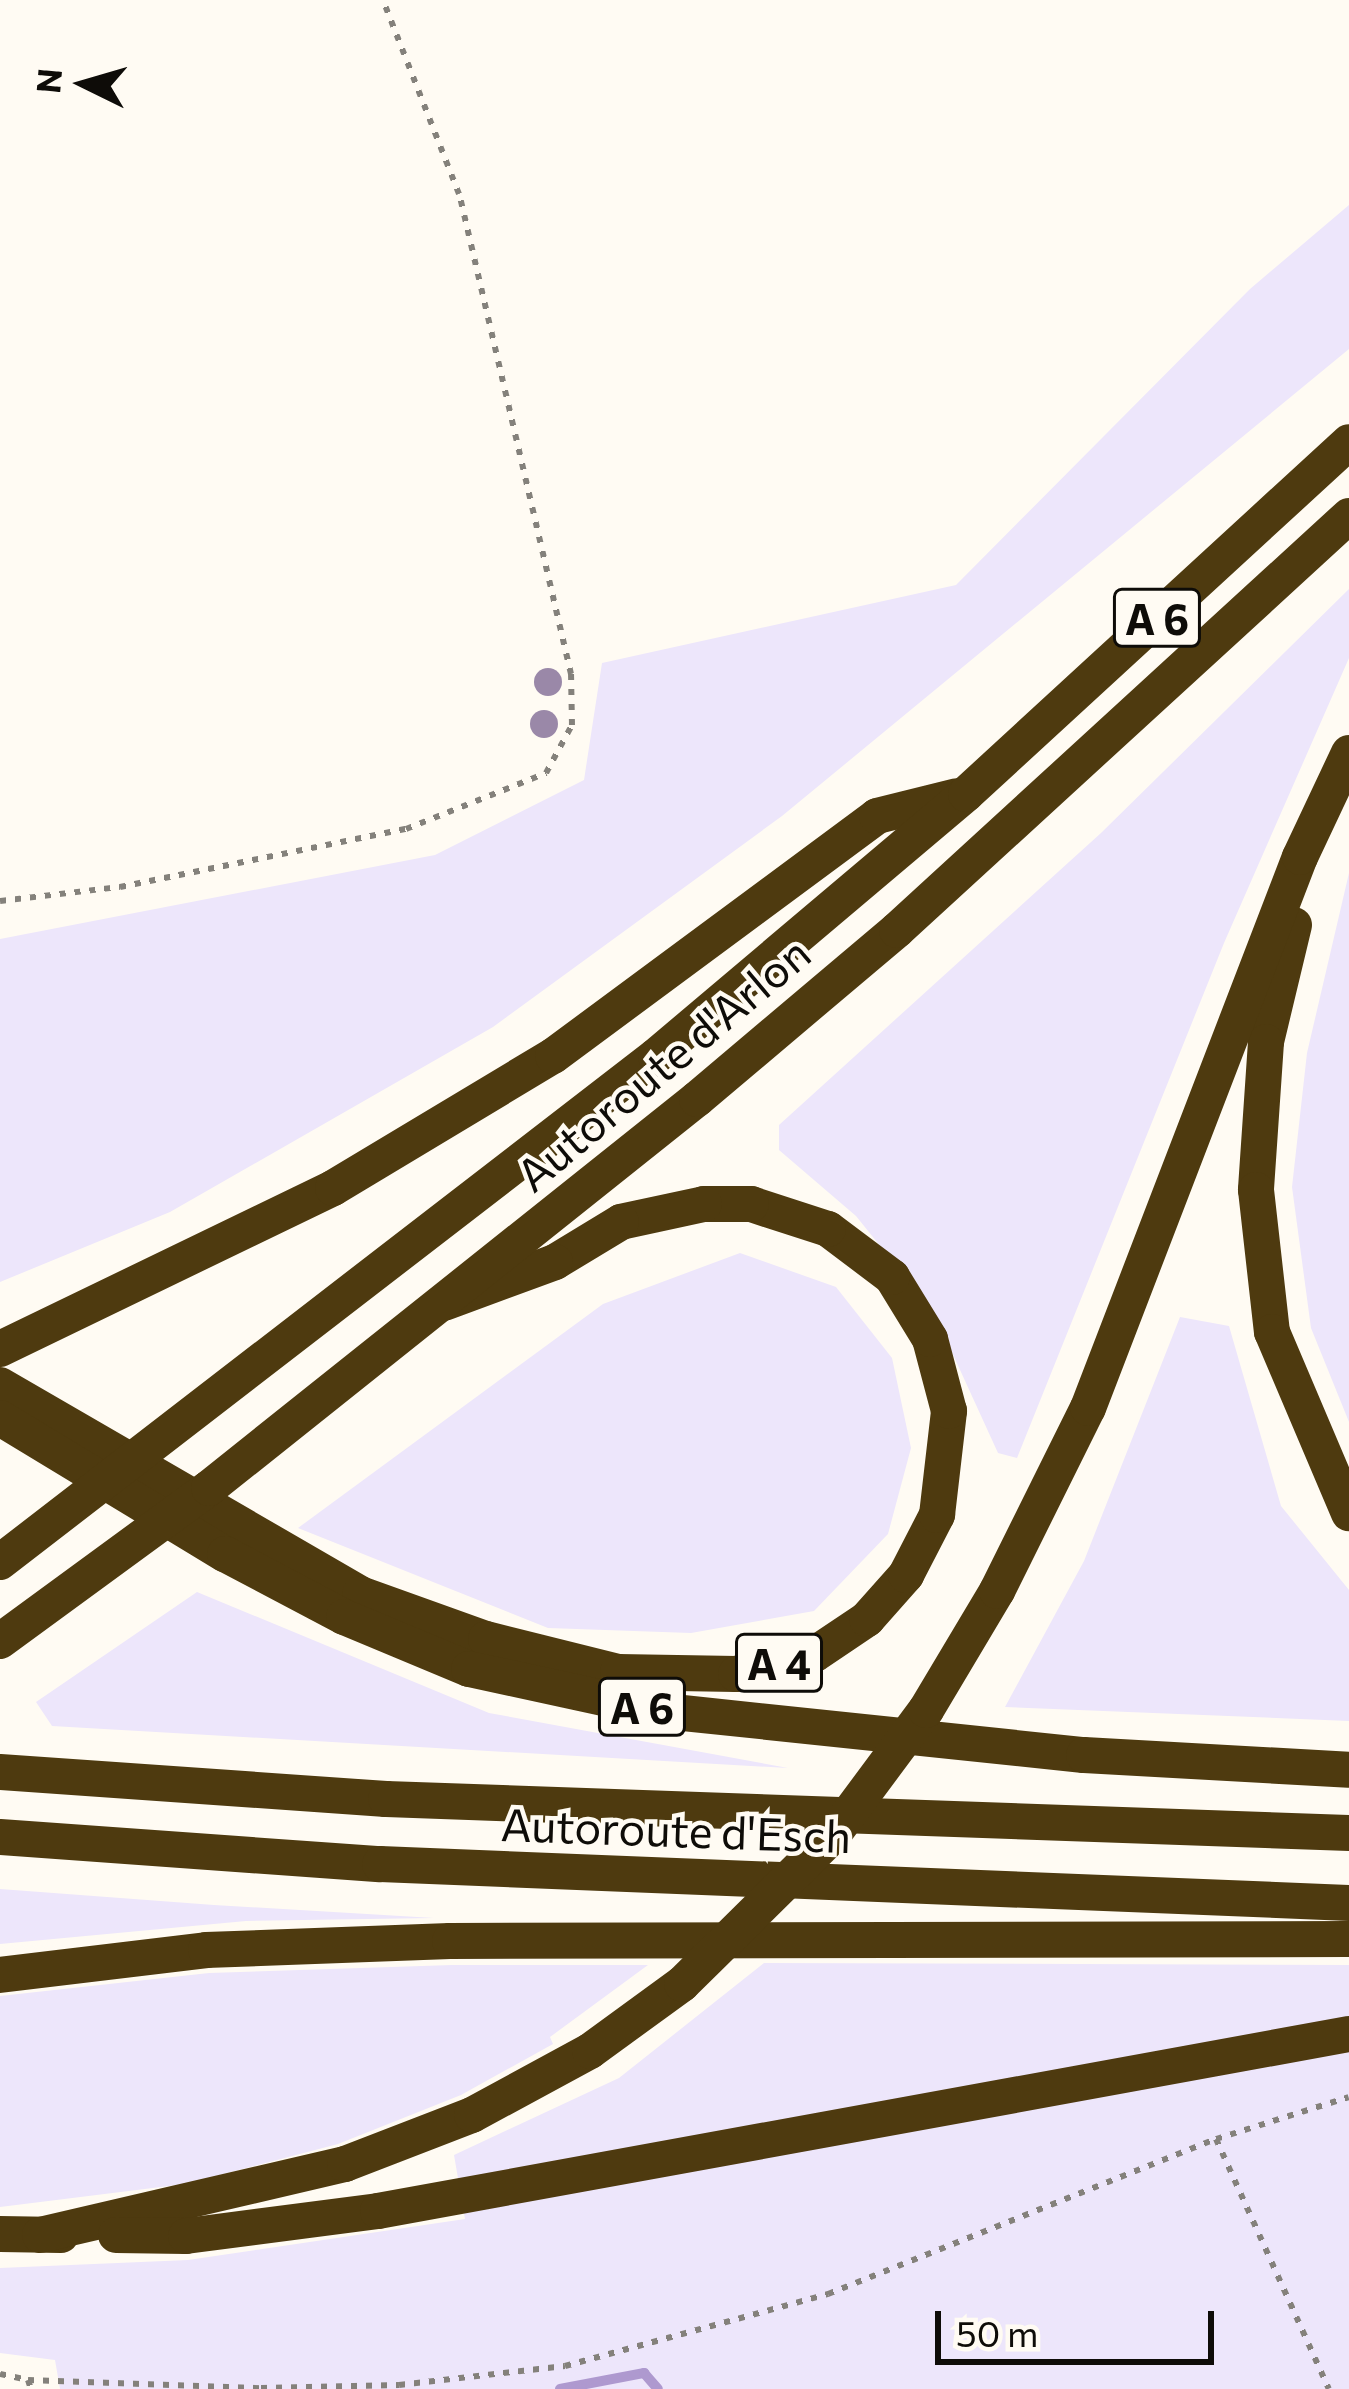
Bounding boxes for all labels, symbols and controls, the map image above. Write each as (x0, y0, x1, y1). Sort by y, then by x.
north arrow (24, 24, 144, 144)
text: N (26, 67, 69, 95)
road number: A 6 (1112, 582, 1202, 654)
street label: Autoroute d'Arlon (504, 925, 820, 1201)
road number: A 4 (734, 1627, 824, 1699)
road number: A 6 (597, 1671, 687, 1743)
street label: Autoroute d'Esch (500, 1796, 852, 1862)
scale bar (941, 2287, 1220, 2361)
text: 50 m (956, 2310, 1038, 2354)

